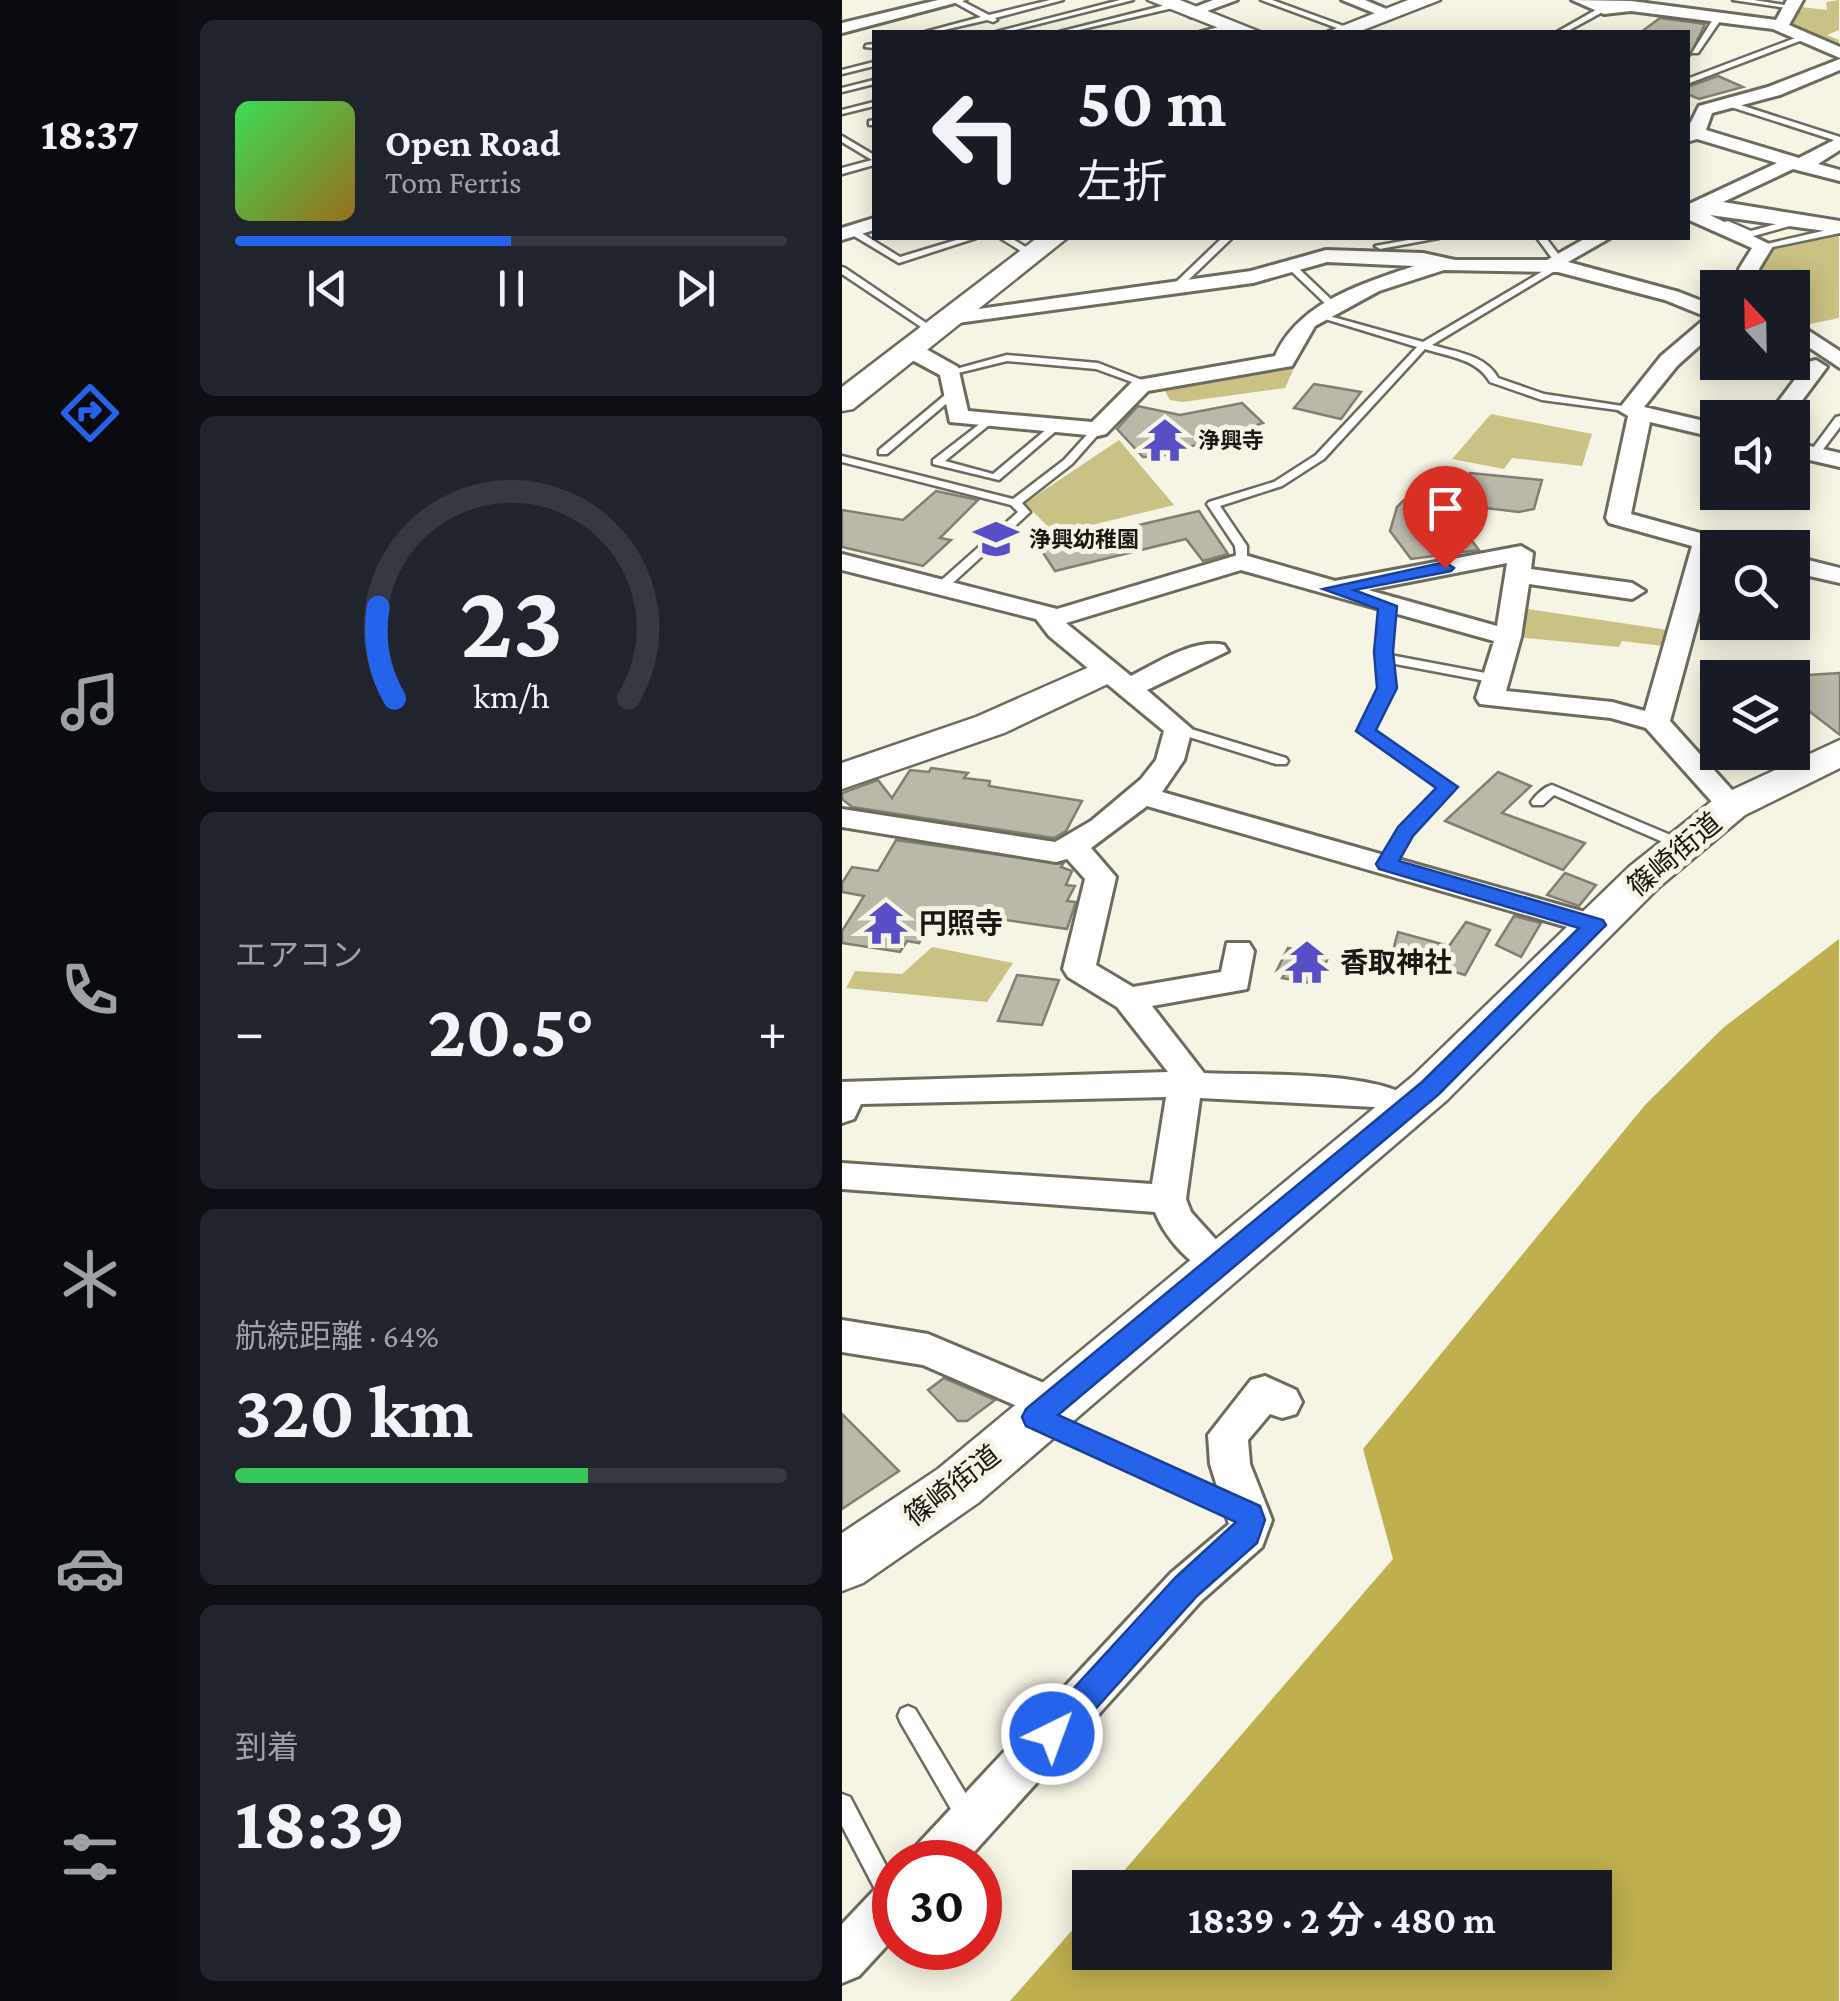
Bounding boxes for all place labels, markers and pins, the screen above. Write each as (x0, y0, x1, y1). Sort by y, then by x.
temple icon: 浄興寺 (1141, 416, 1189, 464)
place label: 浄興寺 (1198, 428, 1264, 453)
pin (1403, 466, 1488, 569)
school or university icon: 浄興幼稚園 (972, 515, 1020, 563)
place label: 浄興幼稚園 (1029, 527, 1139, 552)
temple icon: 円照寺 (862, 899, 910, 947)
place label: 円照寺 (919, 908, 1003, 939)
temple icon: 香取神社 (1283, 938, 1331, 986)
place label: 香取神社 (1340, 947, 1452, 978)

